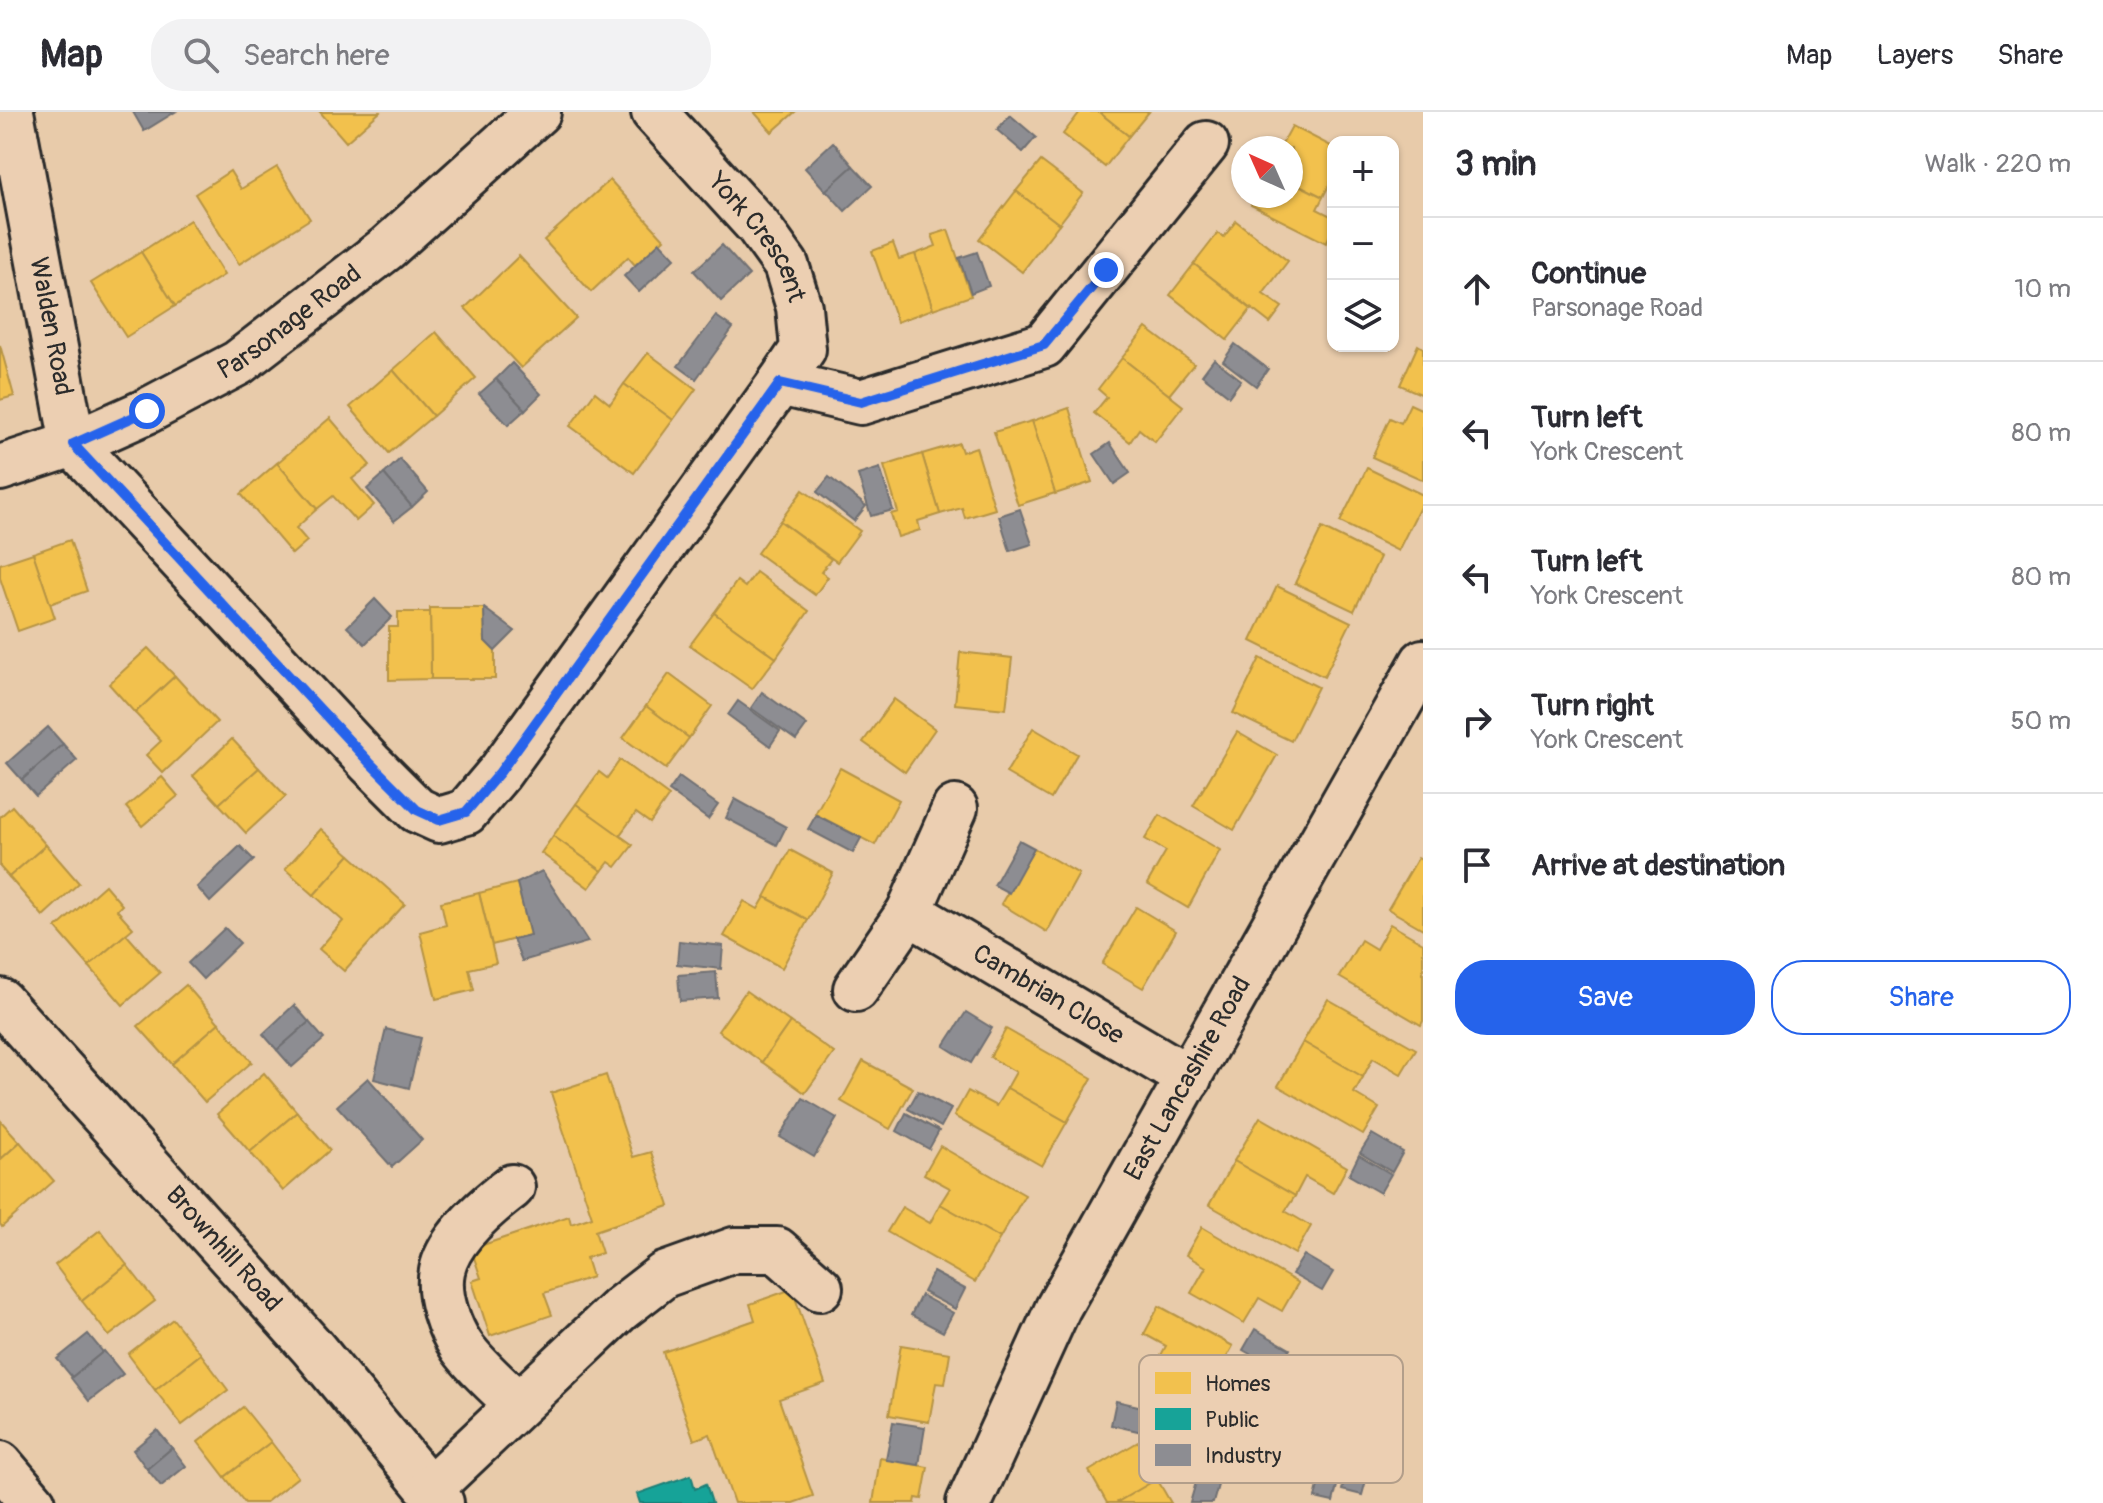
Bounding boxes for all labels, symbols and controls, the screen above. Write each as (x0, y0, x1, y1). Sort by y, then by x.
search box (151, 19, 711, 91)
text: Map (40, 31, 103, 79)
icon: search (179, 33, 223, 77)
text: Search here (243, 37, 390, 74)
text: Map (1786, 38, 1832, 73)
text: Layers (1876, 38, 1953, 73)
text: Share (1997, 38, 2063, 73)
north arrow (1231, 136, 1303, 208)
map controls (1327, 136, 1399, 352)
button: + (1327, 136, 1399, 208)
text: 3 min (1455, 143, 1537, 186)
text: Walk · 220 m (1924, 148, 2071, 180)
street label: York Crescent (701, 165, 813, 306)
button: − (1327, 208, 1399, 280)
route end (1088, 252, 1124, 288)
street label: Walden Road (22, 255, 80, 398)
text: Continue (1531, 255, 1646, 292)
street label: Parsonage Road (212, 258, 368, 387)
icon: ahead (1455, 267, 1499, 311)
text: 10 m (2014, 273, 2071, 305)
button: layers (1327, 280, 1399, 352)
text: Parsonage Road (1531, 292, 1703, 324)
route start (129, 393, 165, 429)
text: Turn left (1531, 399, 1642, 436)
icon: left (1455, 411, 1499, 455)
text: 80 m (2011, 417, 2071, 449)
text: York Crescent (1531, 436, 1683, 468)
text: Turn left (1531, 543, 1642, 580)
icon: left (1455, 555, 1499, 599)
text: 80 m (2011, 561, 2071, 593)
text: York Crescent (1531, 580, 1683, 612)
text: Turn right (1531, 687, 1654, 724)
icon: right (1455, 699, 1499, 743)
text: 50 m (2010, 705, 2071, 737)
text: York Crescent (1531, 724, 1683, 756)
icon: arrive (1455, 843, 1499, 887)
text: Arrive at destination (1531, 847, 1785, 884)
street label: Cambrian Close (967, 937, 1130, 1052)
button: Save (1455, 960, 1755, 1035)
button: Share (1771, 960, 2071, 1035)
street label: East Lancashire Road (1117, 971, 1258, 1186)
street label: Brownhill Road (159, 1179, 289, 1319)
legend (1139, 1355, 1403, 1483)
text: Homes (1205, 1370, 1270, 1398)
text: Public (1205, 1406, 1259, 1434)
text: Industry (1205, 1442, 1281, 1470)

